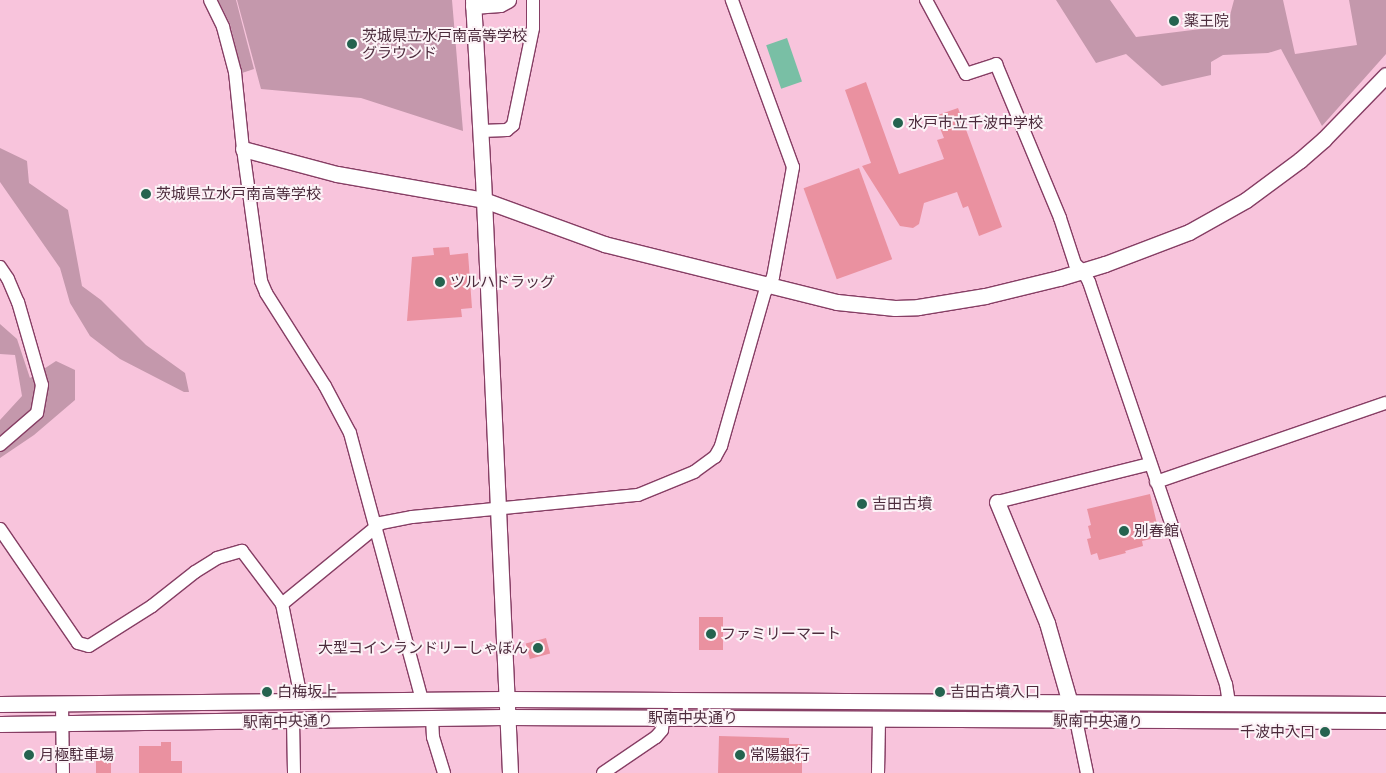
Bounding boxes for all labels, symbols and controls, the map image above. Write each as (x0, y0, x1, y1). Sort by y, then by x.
place label: 薬王院 (1184, 12, 1229, 30)
marker: 薬王院 (1168, 15, 1180, 27)
place label: 茨城県立水戸南高等学校 グラウンド (362, 26, 527, 61)
marker: 茨城県立水戸南高等学校 グラウンド (346, 38, 358, 50)
place label: 水戸市立千波中学校 (908, 114, 1043, 132)
marker: 水戸市立千波中学校 (892, 117, 904, 129)
place label: 茨城県立水戸南高等学校 (156, 185, 321, 203)
marker: 茨城県立水戸南高等学校 (140, 188, 152, 200)
place label: ツルハドラッグ (450, 273, 555, 291)
marker: ツルハドラッグ (434, 276, 446, 288)
place label: 吉田古墳 (872, 495, 932, 513)
marker: 吉田古墳 (856, 498, 868, 510)
place label: 別春館 (1134, 522, 1179, 540)
marker: 別春館 (1118, 525, 1130, 537)
place label: ファミリーマート (721, 625, 841, 643)
marker: ファミリーマート (705, 628, 717, 640)
place label: 大型コインランドリーしゃぼん (318, 639, 528, 657)
marker: 大型コインランドリーしゃぼん (532, 642, 544, 654)
place label: 白梅坂上 (277, 683, 337, 701)
place label: 吉田古墳入口 (950, 683, 1040, 701)
marker: 白梅坂上 (261, 686, 273, 698)
marker: 吉田古墳入口 (934, 686, 946, 698)
street label: 駅南中央通り (648, 709, 738, 727)
street label: 駅南中央通り (243, 711, 333, 731)
street label: 駅南中央通り (1053, 711, 1143, 731)
place label: 千波中入口 (1240, 723, 1315, 741)
marker: 千波中入口 (1319, 726, 1331, 738)
place label: 月極駐車場 (39, 746, 114, 764)
place label: 常陽銀行 (750, 746, 810, 764)
marker: 月極駐車場 (23, 749, 35, 761)
marker: 常陽銀行 (734, 749, 746, 761)

